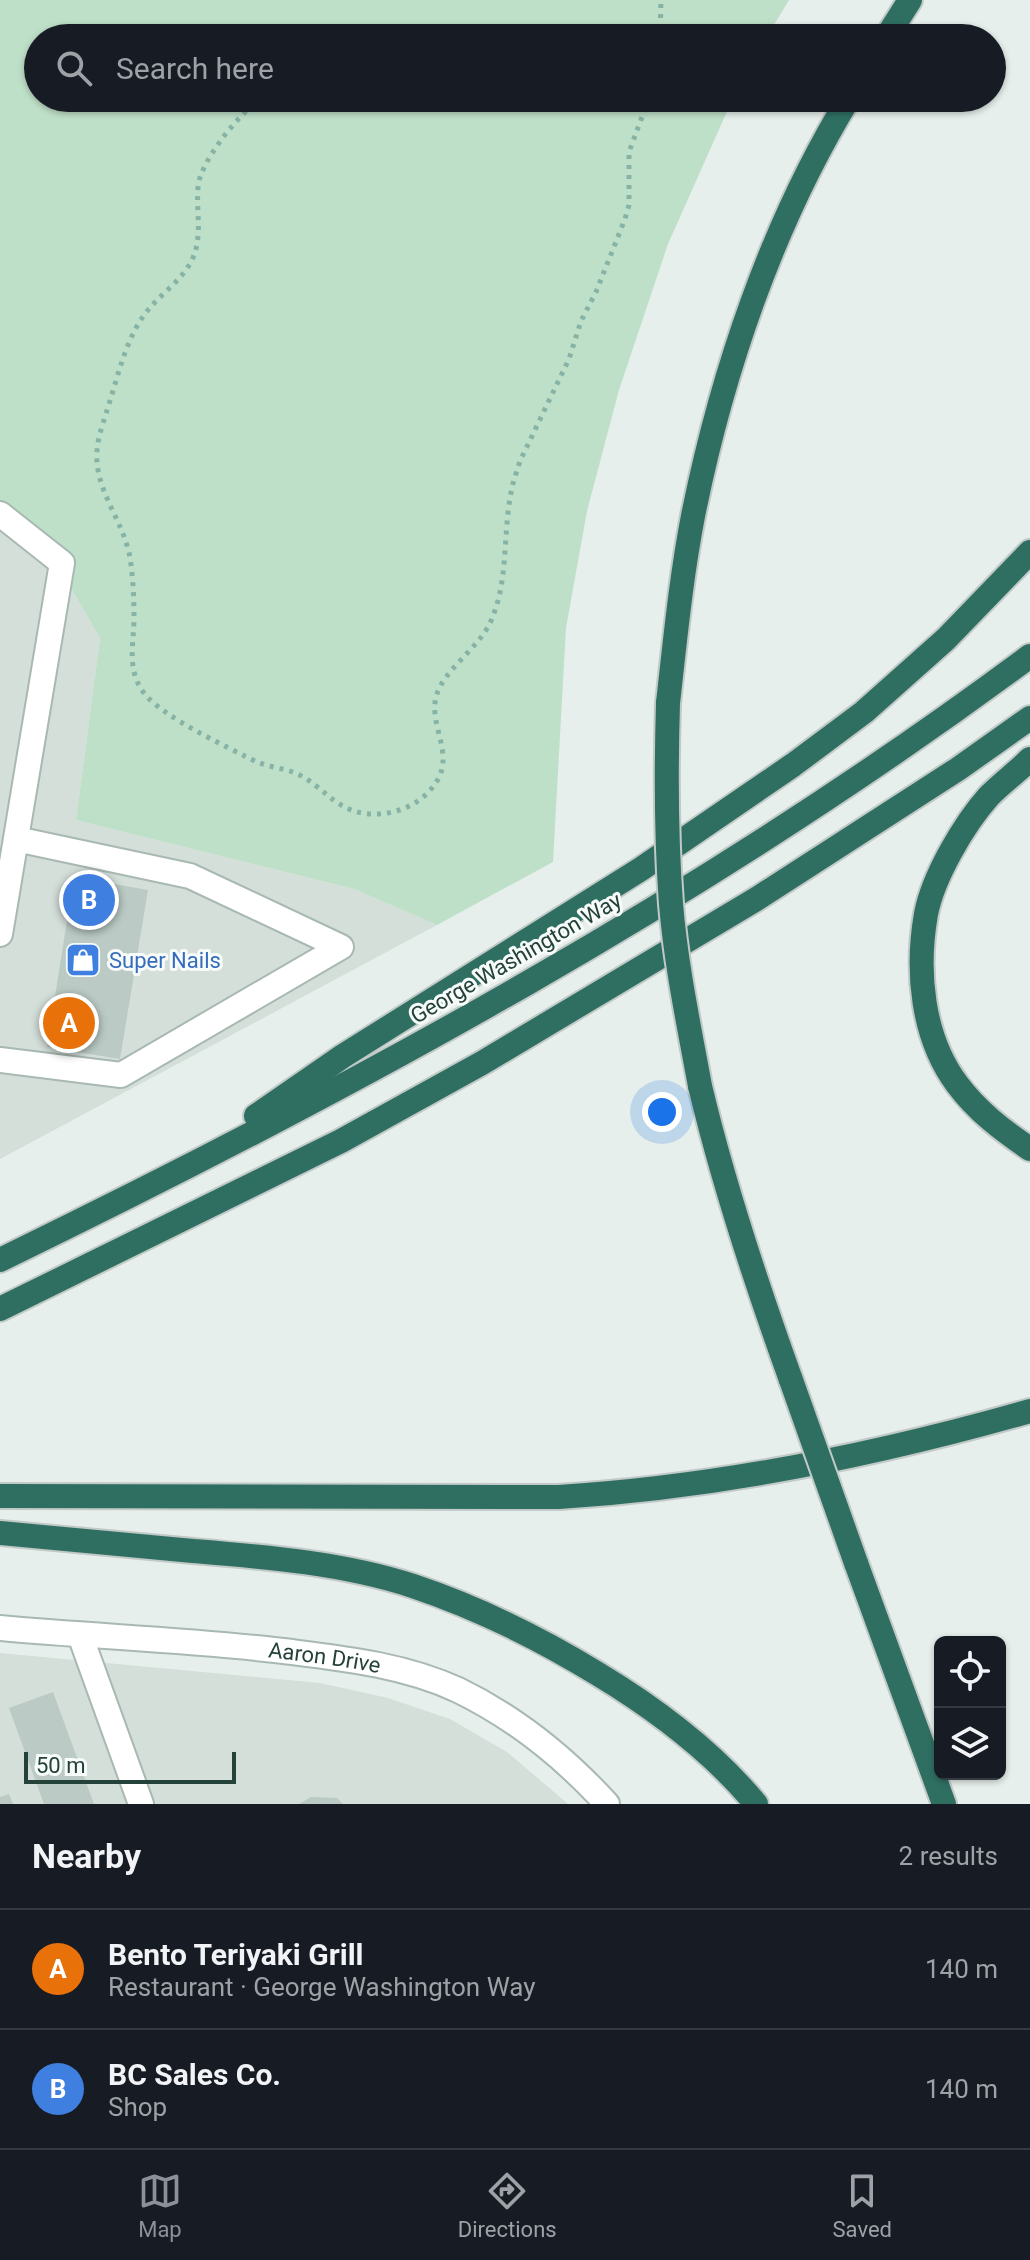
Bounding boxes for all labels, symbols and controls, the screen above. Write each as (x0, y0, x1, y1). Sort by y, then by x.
search box (24, 24, 1006, 112)
icon: search (52, 46, 96, 90)
text: Search here (116, 51, 274, 86)
pin: B (63, 870, 115, 930)
street label: George Washington Way (406, 887, 626, 1029)
shop icon: Super Nails (64, 941, 102, 979)
place label: Super Nails (109, 948, 221, 973)
pin: A (43, 993, 95, 1053)
your location (642, 1092, 682, 1132)
map controls (934, 1636, 1006, 1780)
button: locate (934, 1636, 1006, 1708)
street label: Aaron Drive (267, 1637, 383, 1678)
button: layers (934, 1708, 1006, 1780)
scale bar (24, 1748, 236, 1784)
text: 50 m (36, 1753, 85, 1778)
text: Nearby (32, 1836, 141, 1876)
text: 2 results (899, 1841, 998, 1871)
text: Bento Teriyaki Grill (108, 1937, 364, 1972)
text: A (49, 1954, 67, 1984)
text: 140 m (925, 1954, 998, 1984)
text: Restaurant · George Washington Way (108, 1972, 536, 2002)
text: BC Sales Co. (108, 2057, 281, 2092)
text: B (50, 2074, 66, 2104)
text: 140 m (925, 2074, 998, 2104)
text: Shop (108, 2092, 167, 2122)
tab: Map (138, 2169, 182, 2242)
tab: Directions (458, 2169, 557, 2242)
tab: Saved (833, 2169, 892, 2242)

